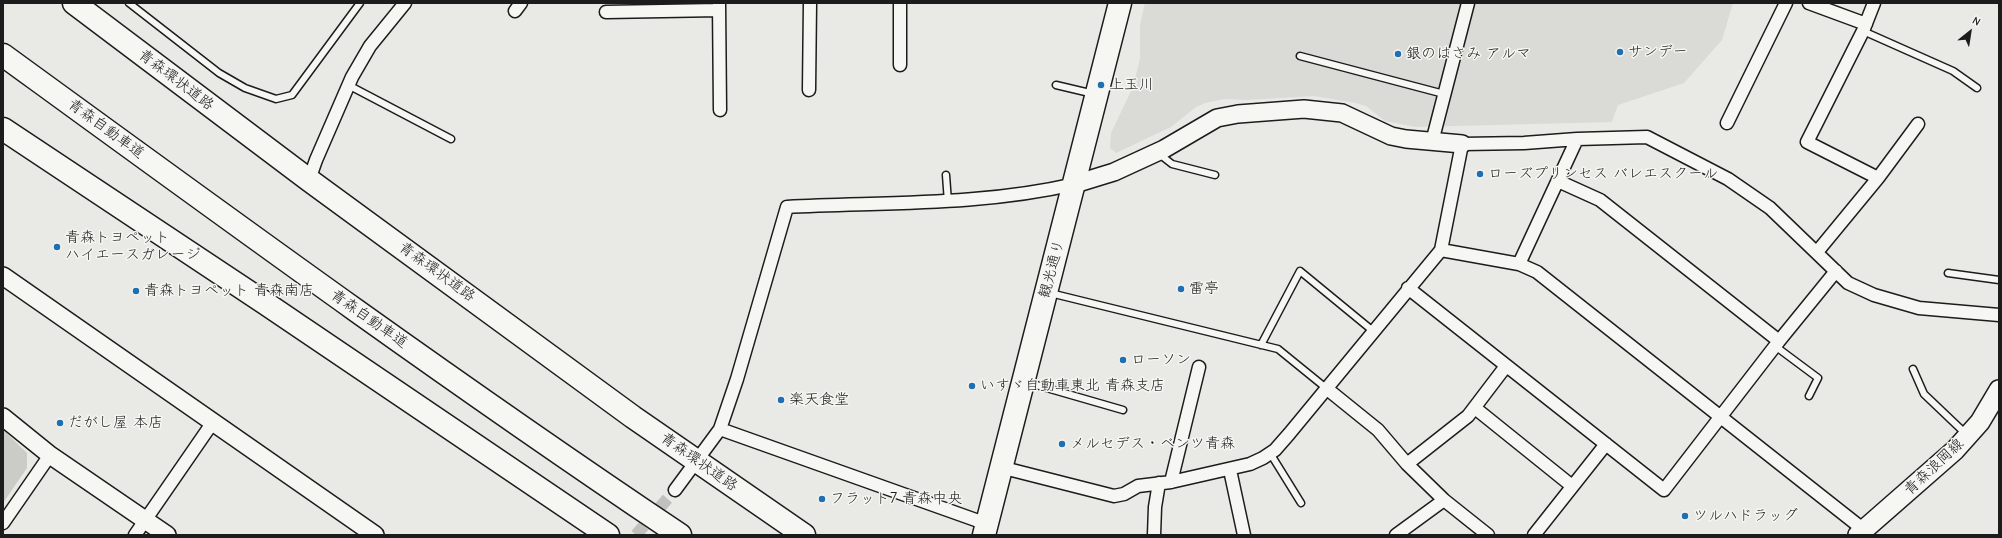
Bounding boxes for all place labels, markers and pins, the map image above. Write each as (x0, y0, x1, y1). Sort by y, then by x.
place label: サンデー (1628, 43, 1688, 61)
place label: 銀のはさみ アルマ (1406, 45, 1531, 63)
marker: サンデー (1615, 47, 1625, 57)
marker: 銀のはさみ アルマ (1393, 49, 1403, 59)
place label: 上玉川 (1109, 76, 1154, 94)
marker: 上玉川 (1096, 80, 1106, 90)
place label: ローズプリンセス バレエスクール (1488, 165, 1718, 183)
marker: ローズプリンセス バレエスクール (1475, 169, 1485, 179)
place label: 青森トヨペット ハイエースガレージ (65, 229, 201, 264)
marker: 青森トヨペット ハイエースガレージ (52, 242, 62, 252)
place label: 雷亭 (1189, 280, 1219, 298)
place label: 青森トヨペット 青森南店 (144, 282, 314, 300)
marker: 雷亭 (1176, 284, 1186, 294)
marker: 青森トヨペット 青森南店 (131, 286, 141, 296)
place label: ローソン (1131, 351, 1191, 369)
marker: ローソン (1118, 355, 1128, 365)
place label: いすゞ自動車東北 青森支店 (980, 377, 1165, 395)
marker: いすゞ自動車東北 青森支店 (967, 381, 977, 391)
place label: 楽天食堂 (789, 391, 849, 409)
marker: 楽天食堂 (776, 395, 786, 405)
place label: だがし屋 本店 (68, 414, 163, 432)
marker: だがし屋 本店 (55, 418, 65, 428)
place label: メルセデス・ベンツ青森 (1070, 435, 1235, 453)
marker: メルセデス・ベンツ青森 (1057, 439, 1067, 449)
place label: フラット7 青森中央 (830, 490, 962, 508)
marker: フラット7 青森中央 (817, 494, 827, 504)
place label: ツルハドラッグ (1693, 507, 1798, 525)
marker: ツルハドラッグ (1680, 511, 1690, 521)

